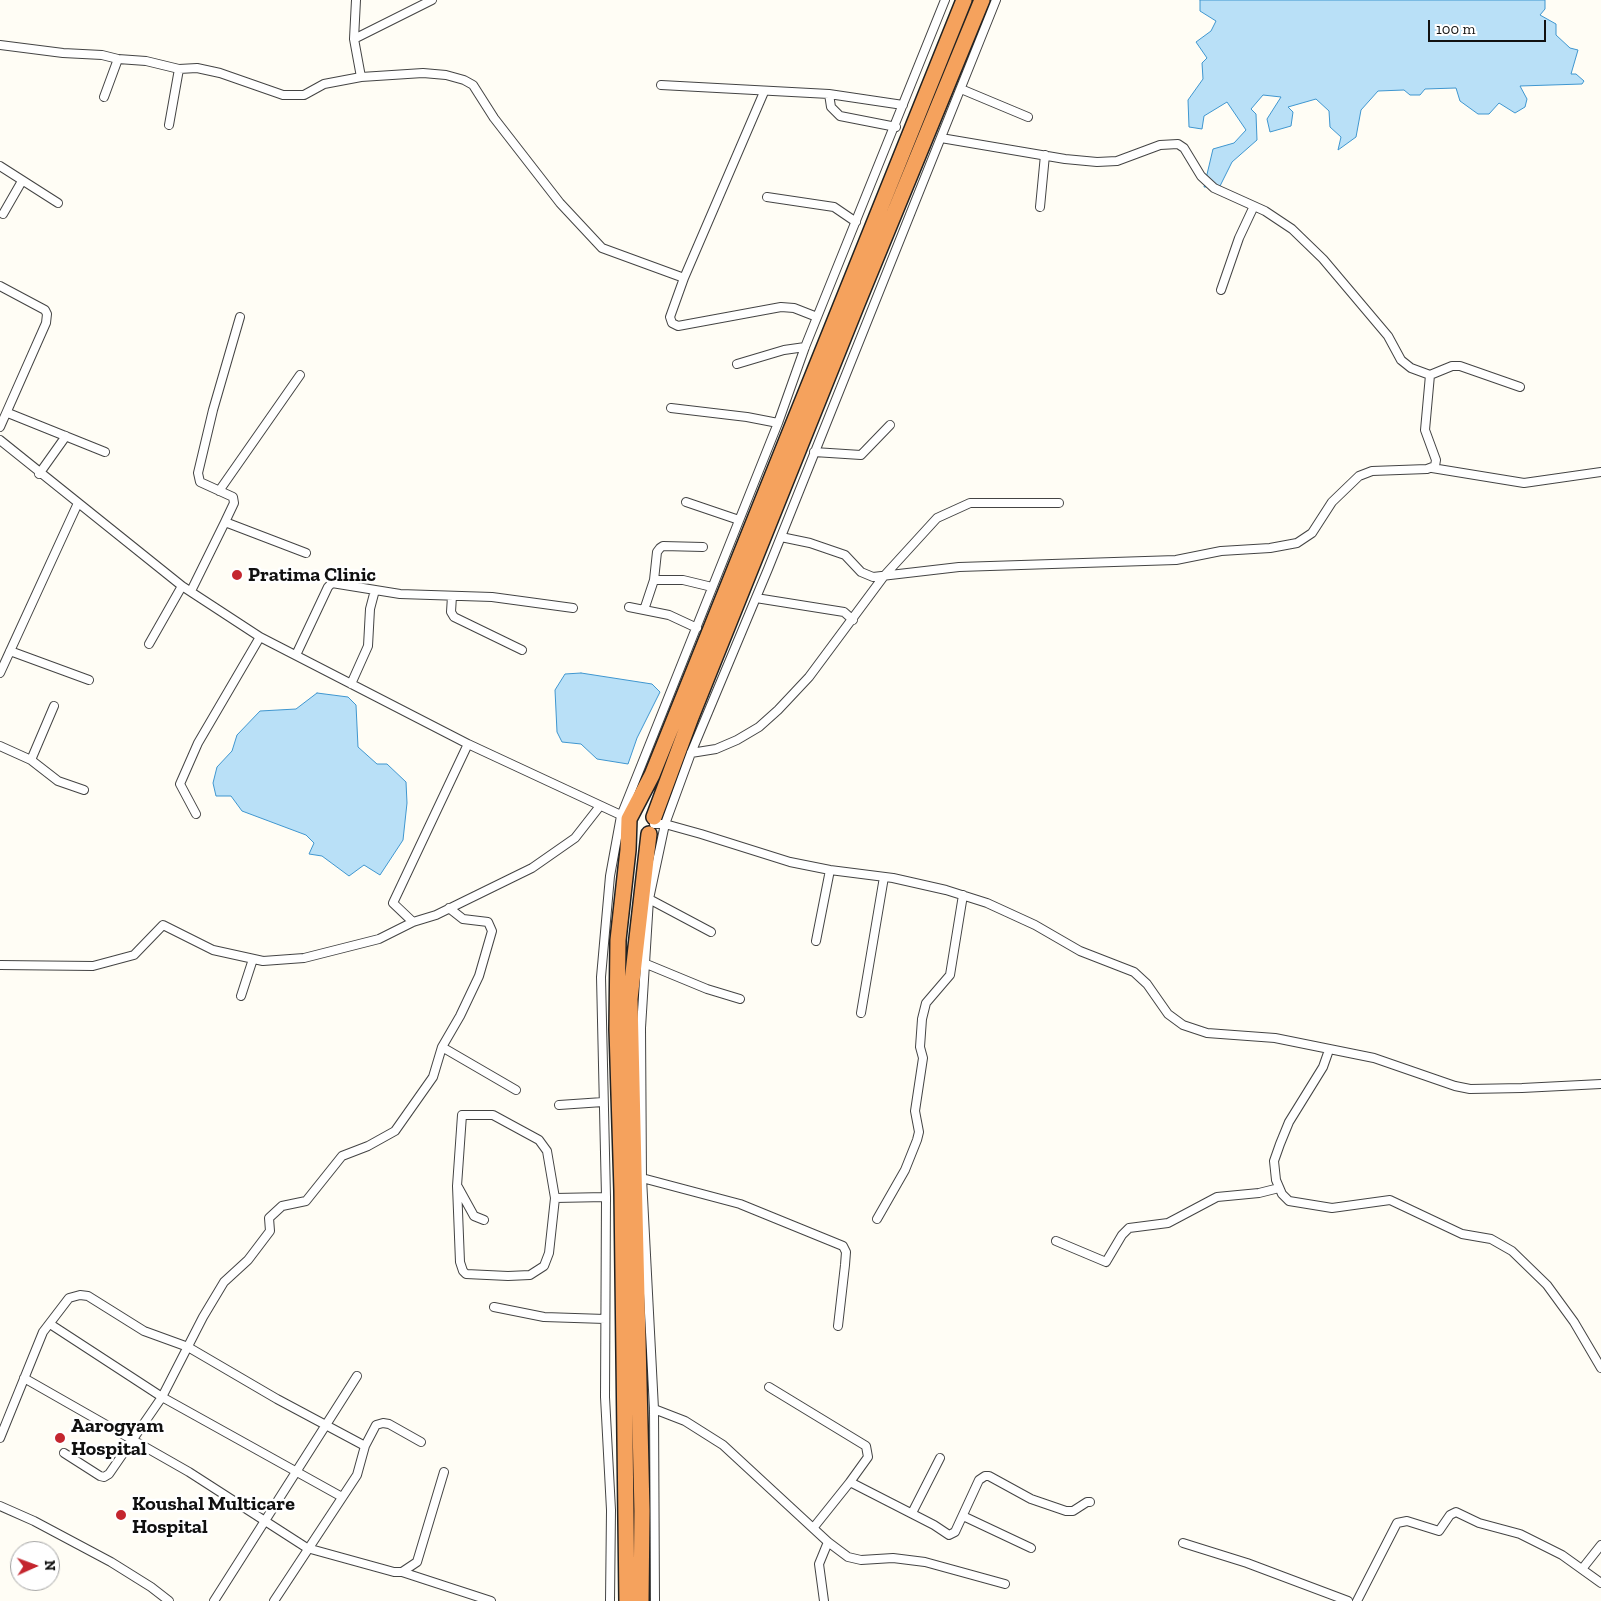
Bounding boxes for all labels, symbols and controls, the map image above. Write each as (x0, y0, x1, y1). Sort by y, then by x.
scale bar (1431, 10, 1548, 42)
text: 100 m (1436, 20, 1475, 38)
place label: Pratima Clinic (248, 563, 376, 587)
marker: Pratima Clinic (230, 568, 244, 582)
place label: Aarogyam Hospital (71, 1414, 164, 1461)
marker: Aarogyam Hospital (53, 1431, 67, 1445)
place label: Koushal Multicare Hospital (132, 1492, 295, 1539)
marker: Koushal Multicare Hospital (114, 1508, 128, 1522)
north arrow (10, 1541, 60, 1591)
text: N (41, 1560, 58, 1571)

